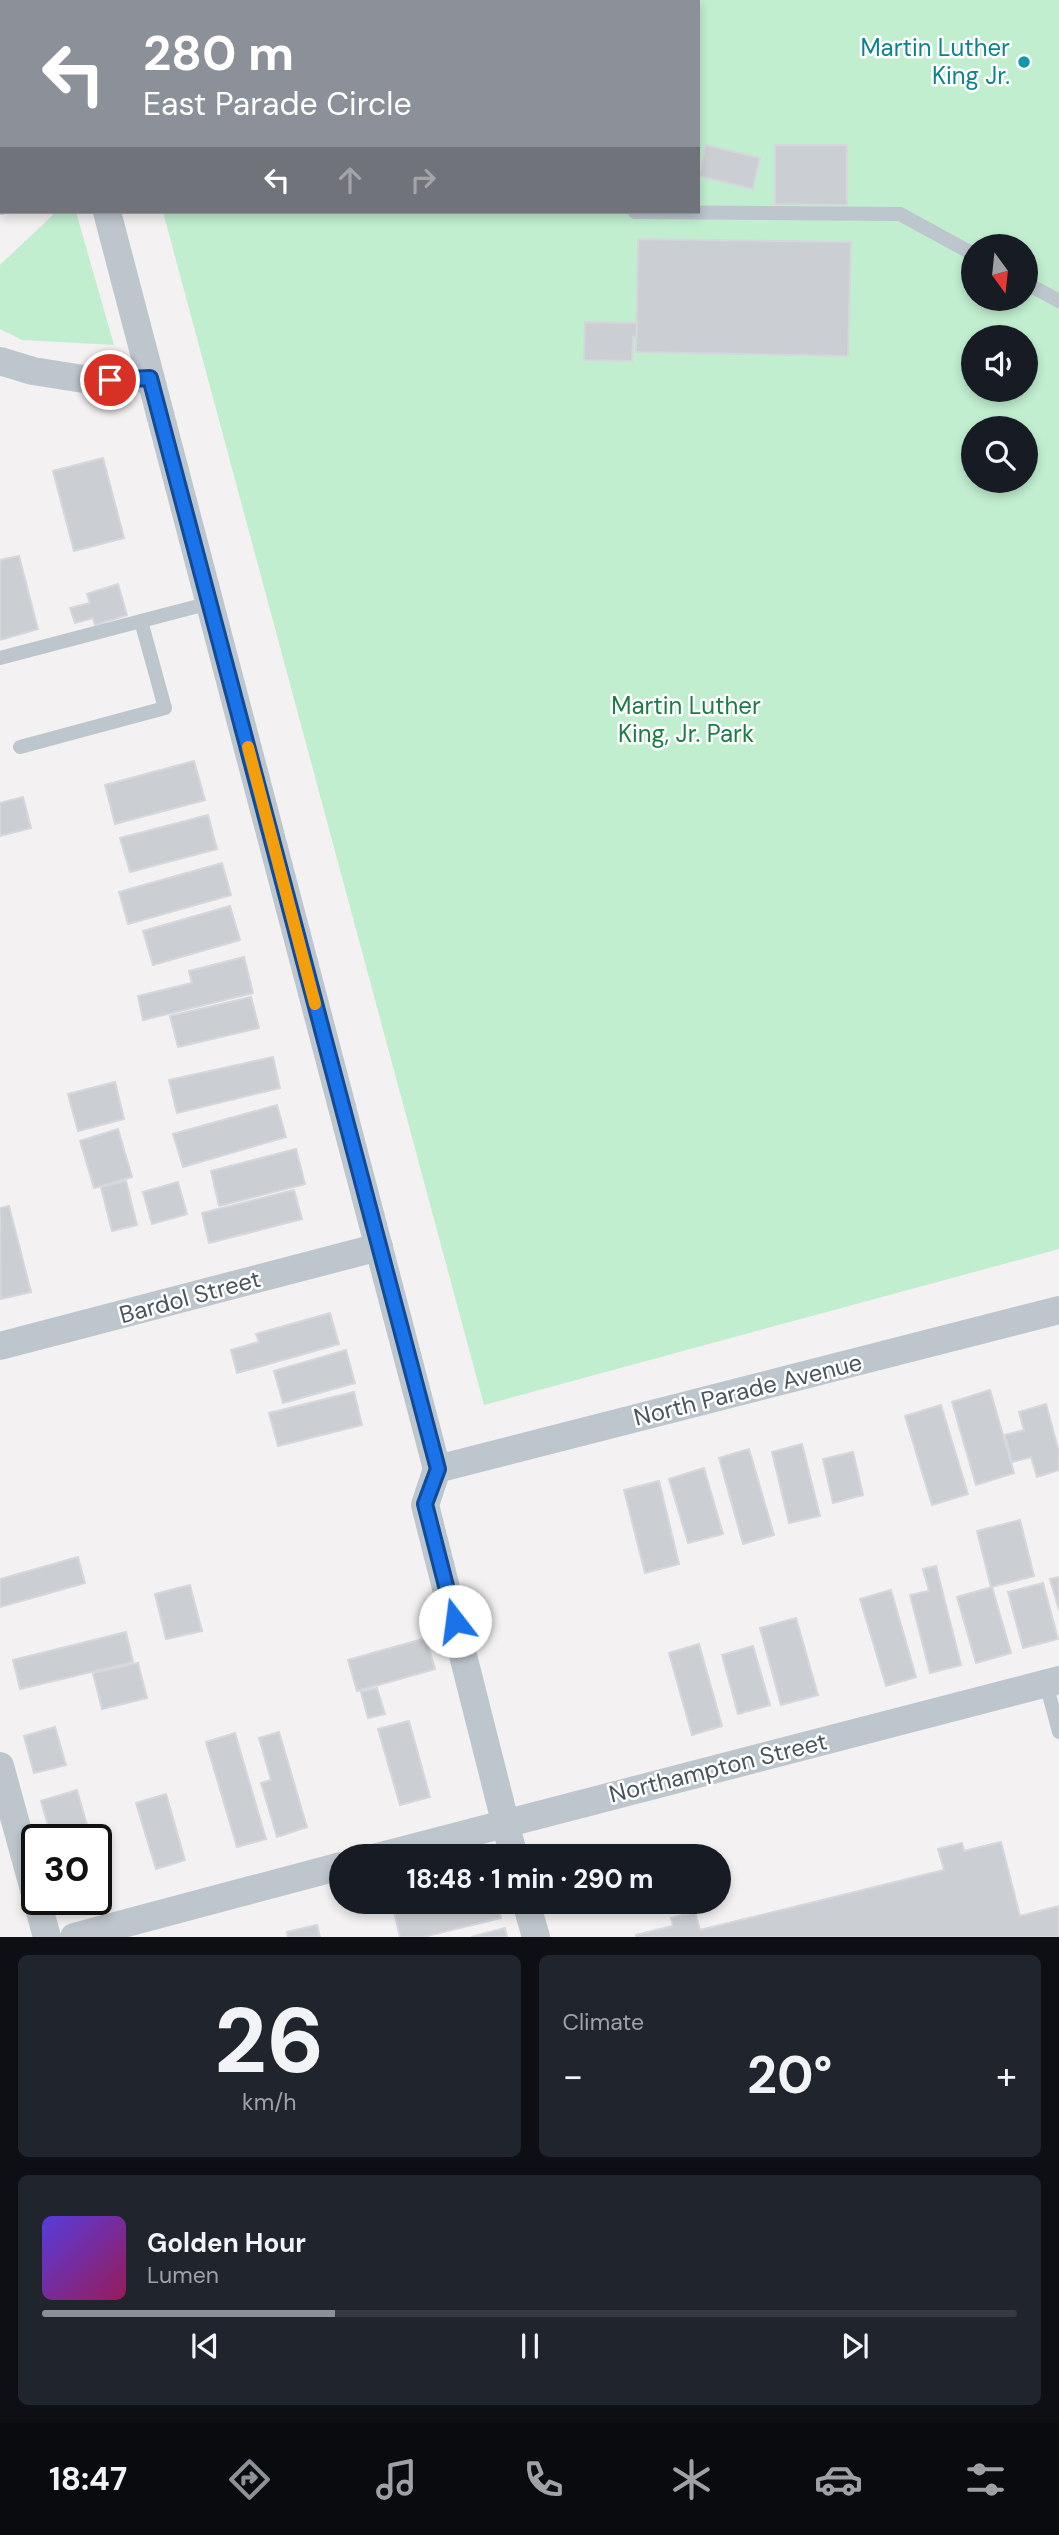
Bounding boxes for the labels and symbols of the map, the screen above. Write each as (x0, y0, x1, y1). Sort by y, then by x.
place label: Martin Luther King Jr. (860, 32, 1010, 91)
marker: Martin Luther King Jr. (1016, 54, 1032, 70)
north arrow (961, 234, 1038, 312)
pin (80, 350, 140, 410)
park label: Martin Luther King, Jr. Park (611, 690, 761, 749)
street label: Bardol Street (116, 1263, 264, 1330)
street label: North Parade Avenue (630, 1346, 865, 1433)
position arrow (418, 1584, 492, 1658)
street label: Northampton Street (606, 1725, 830, 1810)
speed limit sign: 30 (21, 1824, 112, 1915)

